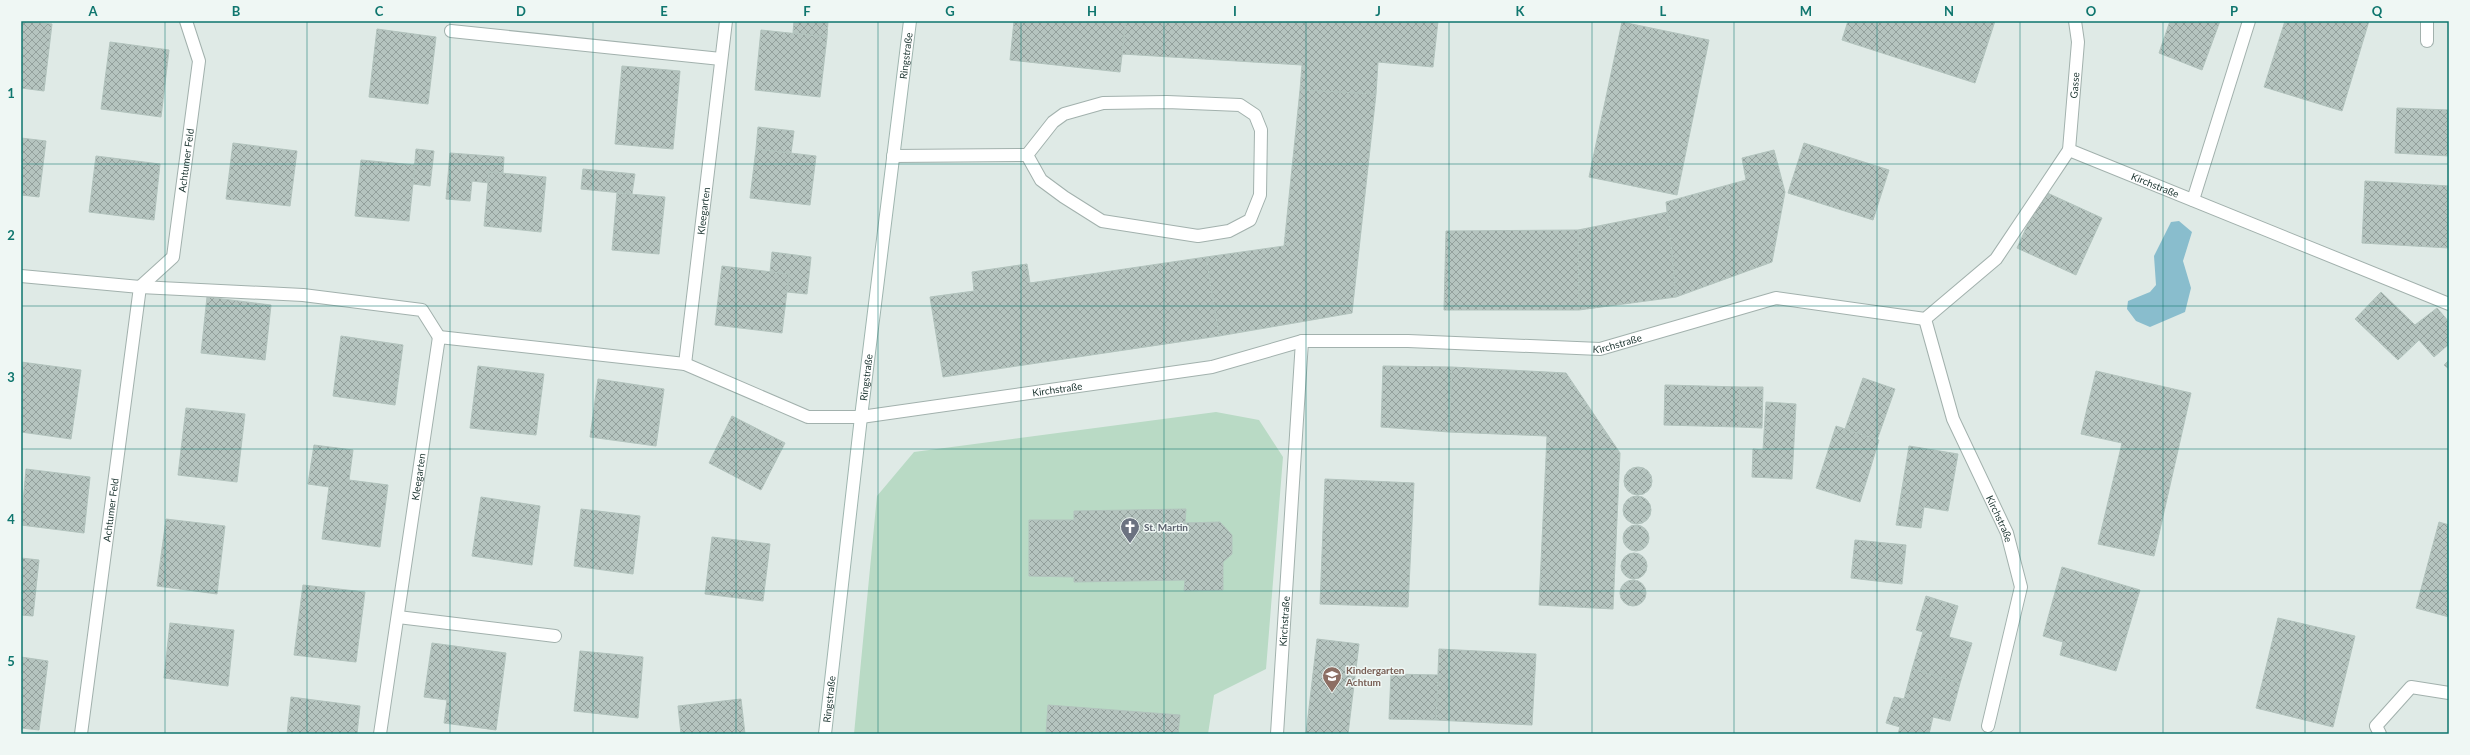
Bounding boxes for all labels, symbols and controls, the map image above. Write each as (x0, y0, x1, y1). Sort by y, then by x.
text: A (87, 3, 98, 19)
text: B (232, 3, 241, 19)
text: C (375, 3, 384, 19)
text: D (516, 3, 526, 19)
text: E (660, 3, 668, 19)
text: F (803, 3, 811, 19)
text: G (945, 3, 955, 19)
text: H (1087, 3, 1097, 19)
text: I (1233, 3, 1237, 19)
text: J (1375, 3, 1381, 19)
text: K (1516, 3, 1526, 19)
text: L (1660, 3, 1667, 19)
text: M (1800, 3, 1812, 19)
text: N (1944, 3, 1954, 19)
text: O (2086, 3, 2097, 19)
text: P (2230, 3, 2238, 19)
text: Q (2372, 3, 2383, 19)
street label: Ringstraße (897, 32, 915, 80)
street label: Gasse (2067, 72, 2081, 99)
text: 1 (7, 85, 15, 101)
street label: Achtumer Feld (176, 128, 196, 193)
street label: Kirchstraße (2130, 170, 2181, 200)
street label: Kleegarten (694, 187, 712, 236)
text: 2 (7, 227, 15, 243)
street label: Kirchstraße (1592, 331, 1643, 355)
street label: Ringstraße (857, 353, 875, 401)
text: 3 (7, 369, 15, 385)
street label: Kirchstraße (1031, 380, 1083, 399)
street label: Kleegarten (409, 452, 428, 501)
street label: Achtumer Feld (100, 477, 121, 543)
street label: Kirchstraße (1984, 493, 2015, 543)
text: 4 (7, 511, 15, 527)
church icon: St. Martin (1119, 516, 1141, 544)
place label: St. Martin (1144, 521, 1188, 533)
street label: Kirchstraße (1277, 596, 1292, 647)
text: 5 (7, 653, 15, 669)
place label: Kindergarten Achtum (1345, 664, 1405, 688)
school or university icon: Kindergarten Achtum (1321, 665, 1343, 693)
street label: Ringstraße (820, 675, 838, 723)

